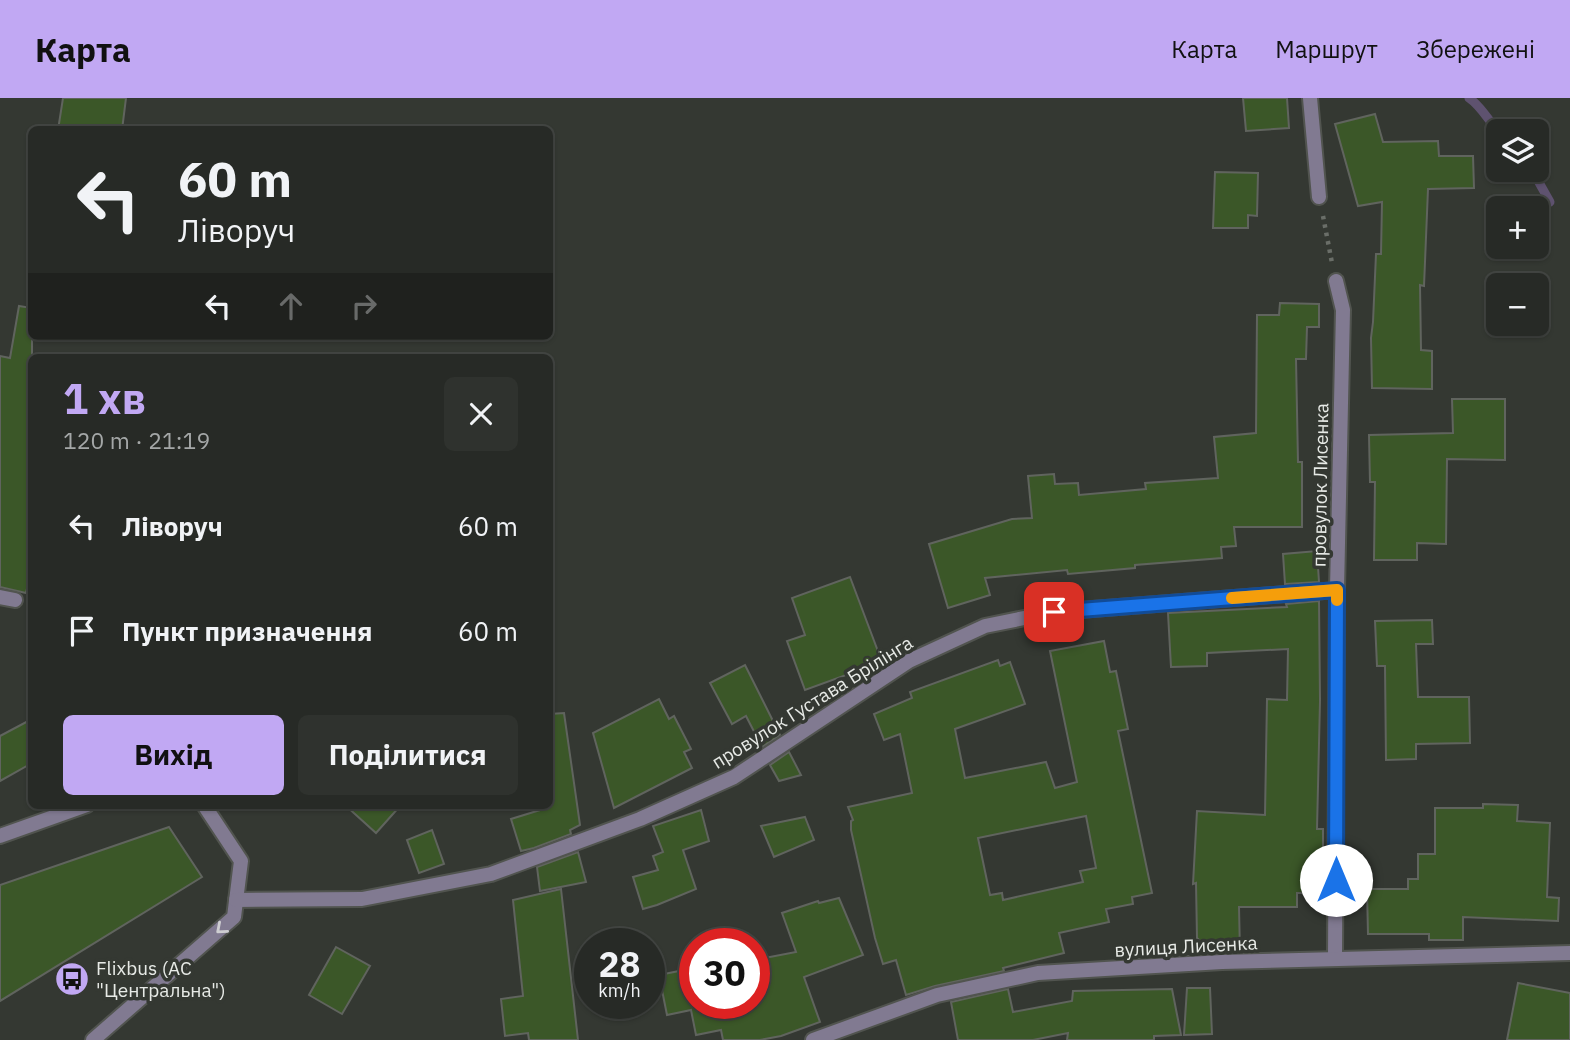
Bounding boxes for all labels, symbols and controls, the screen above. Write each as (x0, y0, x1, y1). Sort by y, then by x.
text: Карта (35, 28, 131, 71)
text: Карта (1171, 33, 1237, 65)
text: Маршрут (1275, 33, 1378, 65)
text: Збережені (1416, 33, 1535, 65)
map controls (1486, 119, 1549, 336)
button: layers (1486, 119, 1549, 182)
text: 60 m (178, 147, 292, 210)
icon: left (63, 154, 154, 245)
button: + (1486, 196, 1549, 259)
text: Ліворуч (178, 209, 295, 251)
button: − (1486, 273, 1549, 336)
icon: left (199, 287, 237, 325)
icon: ahead (272, 287, 310, 325)
icon: right (345, 287, 383, 325)
text: 1 хв (63, 371, 146, 426)
button: close (444, 377, 518, 451)
street label: провулок Лисенка (1307, 403, 1333, 567)
text: 120 m · 21:19 (63, 425, 210, 455)
icon: left (63, 507, 101, 545)
text: Ліворуч (122, 509, 223, 543)
text: 60 m (458, 509, 518, 543)
pin (1024, 582, 1084, 642)
icon: arrive (1035, 593, 1073, 631)
icon: arrive (63, 612, 101, 650)
text: Пункт призначення (122, 614, 372, 648)
text: 60 m (458, 614, 518, 648)
street label: провулок Густава Брілінга (707, 630, 917, 774)
button: Вихід (63, 715, 284, 795)
button: Поділитися (298, 715, 518, 795)
position arrow (1299, 843, 1373, 917)
one-way arrow (216, 921, 229, 933)
speed limit sign: 30 (679, 928, 770, 1019)
street label: вулиця Лисенка (1114, 930, 1258, 962)
text: 28 (598, 941, 641, 987)
place label: Flixbus (АС "Центральна") (96, 956, 226, 1002)
bus stop icon: Flixbus (АС "Центральна") (53, 960, 91, 998)
text: km/h (598, 979, 641, 1002)

